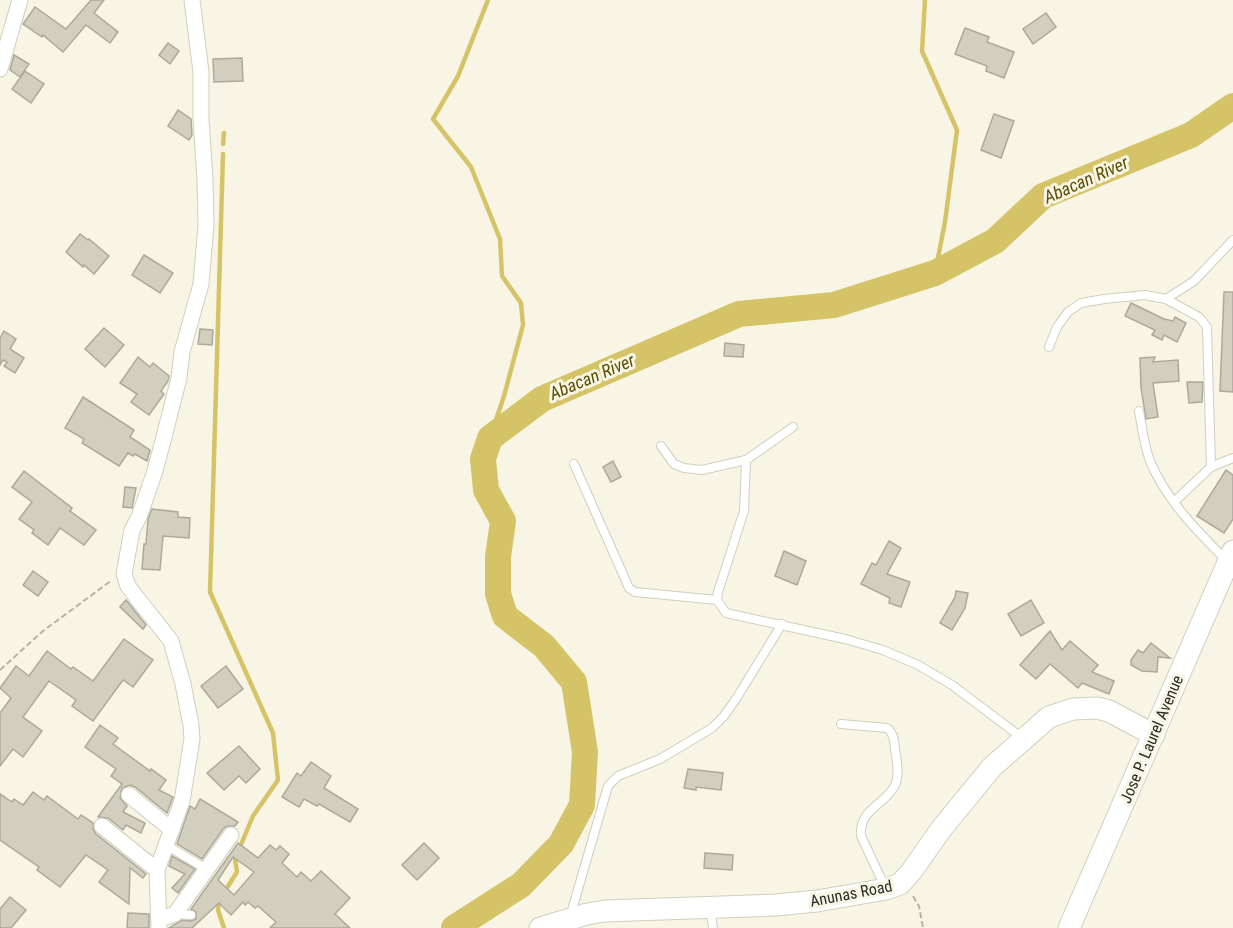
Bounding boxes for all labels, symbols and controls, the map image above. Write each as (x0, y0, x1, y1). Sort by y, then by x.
water label: Abacan River (1039, 151, 1132, 208)
water label: Abacan River (545, 349, 638, 404)
street label: Jose P. Laurel Avenue (1116, 672, 1187, 806)
street label: Anunas Road (808, 876, 894, 911)

